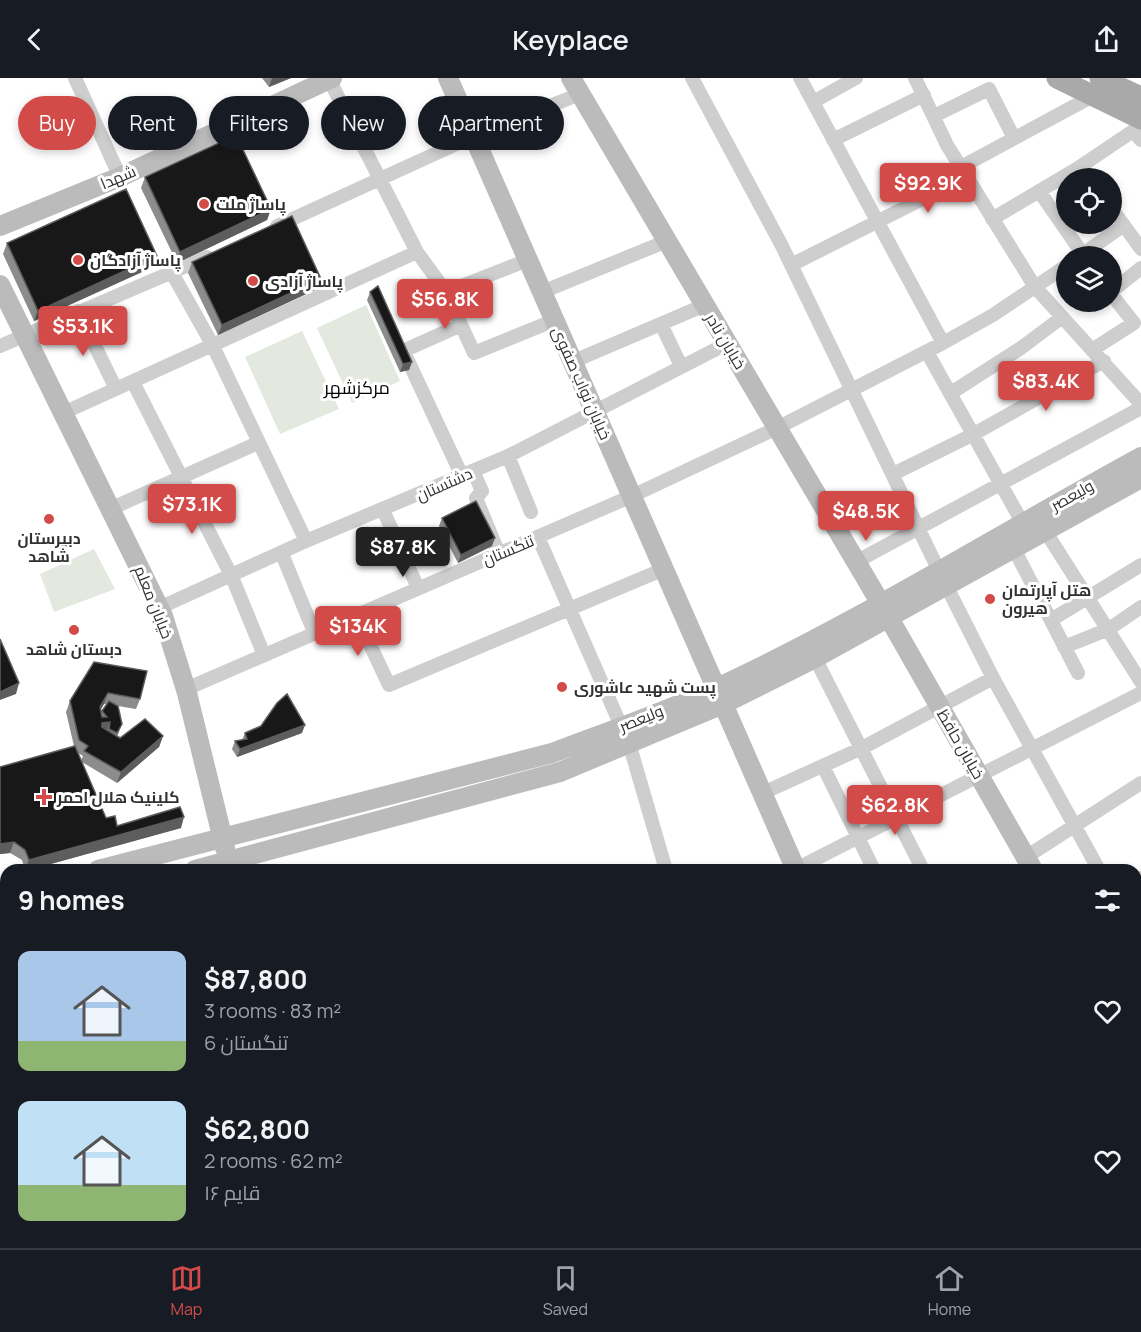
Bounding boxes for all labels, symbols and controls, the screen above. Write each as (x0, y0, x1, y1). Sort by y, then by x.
text: Keyplace (512, 21, 629, 58)
icon: back (18, 23, 51, 56)
icon: share (1090, 23, 1123, 56)
chip: Buy (18, 96, 96, 150)
chip: Rent (108, 96, 197, 150)
chip: Filters (209, 96, 309, 150)
chip: New (321, 96, 406, 150)
chip: Apartment (418, 96, 564, 150)
street label: شهدا (97, 160, 139, 194)
pin: $92.9K (879, 163, 977, 214)
map controls (1056, 168, 1122, 312)
button: locate (1056, 168, 1122, 234)
text: $92.9K (894, 169, 962, 196)
place label: پاساژ ملت (216, 193, 286, 216)
marker: پاساژ ملت (197, 197, 211, 211)
button: layers (1056, 246, 1122, 312)
place label: پاساژ آزادگان (90, 249, 181, 272)
marker: پاساژ آزادگان (71, 253, 85, 267)
place label: پاساژ آزادی (265, 270, 343, 293)
marker: پاساژ آزادی (246, 274, 260, 288)
pin: $56.8K (396, 279, 494, 330)
text: $56.8K (411, 285, 479, 312)
pin: $53.1K (34, 306, 132, 357)
street label: خیابان نادر (700, 308, 751, 373)
text: $53.1K (52, 312, 114, 339)
street label: خیابان نواب صفوی (547, 323, 617, 443)
pin: $83.4K (997, 361, 1095, 412)
text: $83.4K (1012, 367, 1080, 394)
district label: مرکزشهر (323, 375, 390, 399)
street label: دشتستان (412, 462, 476, 506)
street label: ولیعصر (1046, 474, 1097, 516)
pin: $73.1K (143, 484, 241, 535)
text: $73.1K (162, 490, 222, 517)
pin: $48.5K (817, 491, 915, 542)
text: $48.5K (832, 497, 900, 524)
marker: دبیرستان شاهد (42, 512, 56, 526)
place label: دبیرستان شاهد (17, 527, 81, 567)
pin: $87.8K (354, 527, 452, 578)
street label: تنگستان (479, 529, 538, 571)
text: $87.8K (370, 533, 436, 560)
street label: خیابان معلم (128, 562, 179, 642)
place label: هتل آپارتمان هیرون (1002, 579, 1091, 619)
marker: هتل آپارتمان هیرون (983, 592, 997, 606)
pin: $134K (316, 606, 400, 657)
text: $134K (329, 612, 387, 639)
marker: دبستان شاهد (67, 623, 81, 637)
place label: دبستان شاهد (26, 638, 122, 660)
place label: پست شهید عاشوری (574, 676, 716, 699)
marker: پست شهید عاشوری (555, 680, 569, 694)
street label: ولیعصر (615, 699, 666, 737)
street label: خیابان حافظ (932, 705, 990, 783)
pin: $62.8K (846, 785, 944, 836)
place label: کلینیک هلال احمر (56, 786, 180, 808)
marker: کلینیک هلال احمر (35, 788, 53, 806)
text: $62.8K (861, 791, 929, 818)
text: 9 homes (18, 882, 125, 918)
icon: filters (1091, 884, 1124, 917)
text: $87,800 (204, 961, 308, 997)
icon: home (66, 975, 138, 1047)
icon: heart (1091, 995, 1124, 1028)
text: 3 rooms · 83 m² (204, 997, 341, 1024)
text: تنگستان 6 (204, 1029, 288, 1056)
text: $62,800 (204, 1111, 310, 1147)
icon: home (66, 1125, 138, 1197)
icon: heart (1091, 1145, 1124, 1178)
text: 2 rooms · 62 m² (204, 1147, 343, 1174)
text: قایم ۱۶ (204, 1179, 260, 1206)
tab: Map (170, 1262, 203, 1320)
tab: Saved (543, 1262, 588, 1320)
tab: Home (928, 1262, 971, 1320)

